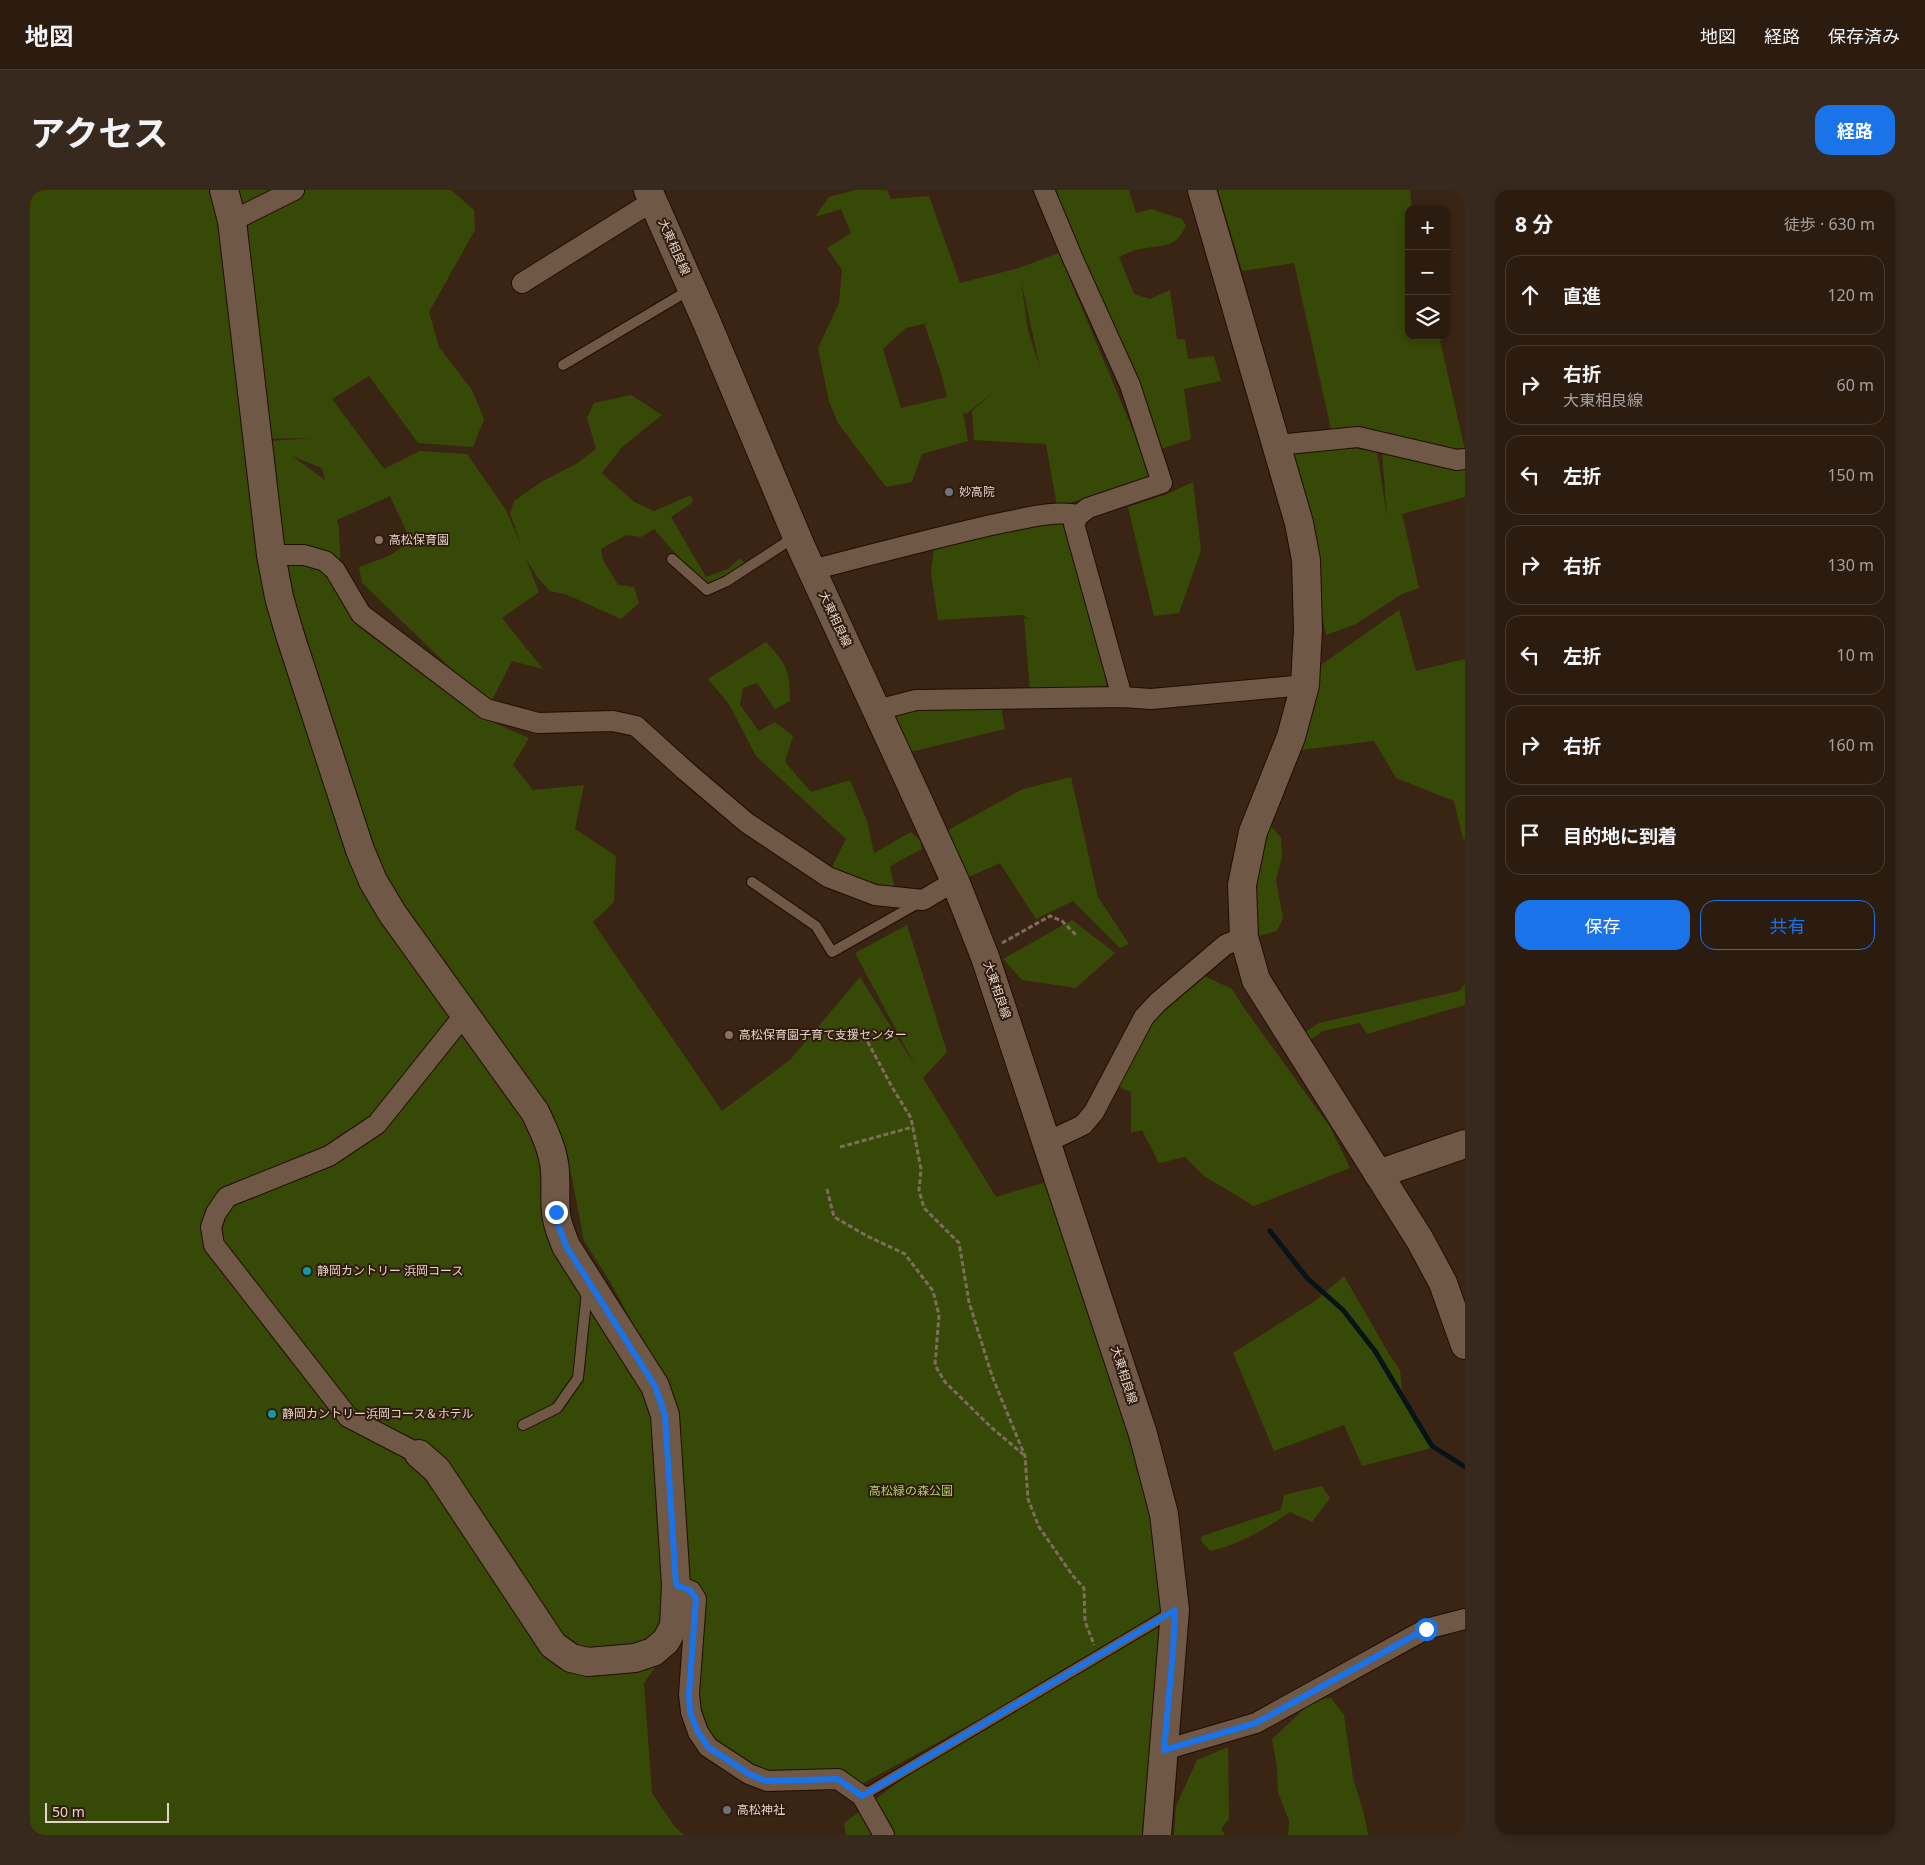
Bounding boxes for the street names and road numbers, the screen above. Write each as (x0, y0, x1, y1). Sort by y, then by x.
street label: 大東相良線 (654, 216, 694, 278)
street label: 大東相良線 (815, 588, 856, 650)
street label: 大東相良線 (980, 959, 1015, 1021)
street label: 大東相良線 (1107, 1344, 1142, 1406)

